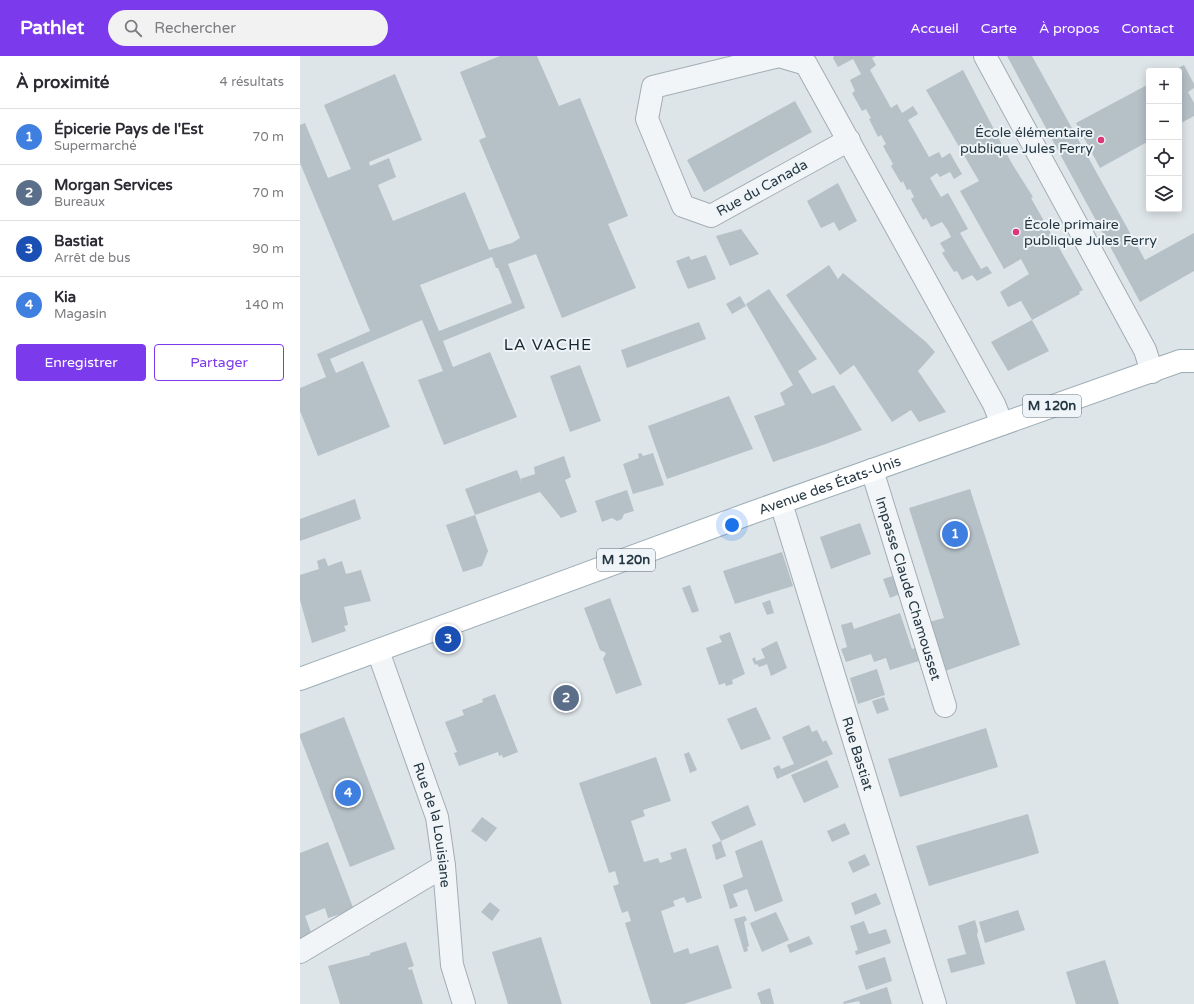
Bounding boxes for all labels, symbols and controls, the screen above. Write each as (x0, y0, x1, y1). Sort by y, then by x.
search box (108, 10, 388, 46)
text: Pathlet (20, 17, 84, 39)
icon: search (122, 17, 144, 39)
text: Rechercher (154, 19, 236, 37)
text: Accueil (910, 20, 959, 37)
text: Carte (981, 20, 1017, 37)
text: À propos (1039, 20, 1100, 37)
text: Contact (1122, 20, 1174, 37)
map controls (1146, 68, 1182, 212)
button: + (1146, 68, 1182, 104)
text: À proximité (16, 72, 109, 93)
text: 4 résultats (220, 74, 284, 90)
button: − (1146, 104, 1182, 140)
text: Épicerie Pays de l'Est (54, 120, 203, 138)
place label: École élémentaire publique Jules Ferry (960, 124, 1093, 157)
text: 1 (25, 129, 33, 145)
text: 70 m (252, 129, 284, 145)
marker: École élémentaire publique Jules Ferry (1096, 135, 1106, 145)
text: Supermarché (54, 138, 137, 154)
button: locate (1146, 140, 1182, 176)
street label: Rue du Canada (713, 156, 811, 220)
text: Morgan Services (54, 176, 173, 194)
button: layers (1146, 176, 1182, 212)
text: 2 (25, 185, 33, 201)
text: 70 m (252, 185, 284, 201)
text: Bureaux (54, 194, 105, 210)
place label: École primaire publique Jules Ferry (1024, 216, 1158, 249)
marker: École primaire publique Jules Ferry (1011, 227, 1021, 237)
text: Bastiat (54, 232, 103, 250)
text: 3 (25, 241, 33, 257)
text: 90 m (252, 241, 284, 257)
text: Arrêt de bus (54, 250, 130, 266)
text: Kia (54, 288, 76, 306)
text: 4 (25, 297, 33, 313)
text: 140 m (244, 297, 284, 313)
text: Magasin (54, 306, 107, 322)
district label: LA VACHE (504, 335, 592, 355)
button: Enregistrer (16, 344, 146, 381)
button: Partager (154, 344, 284, 381)
road number: M 120n (1023, 395, 1081, 417)
street label: Avenue des États-Unis (756, 452, 903, 518)
street label: Impasse Claude Chamousset (872, 495, 945, 683)
your location (722, 515, 742, 535)
pin: 1 (942, 519, 968, 549)
road number: M 120n (597, 549, 655, 571)
pin: 3 (435, 624, 461, 654)
pin: 2 (553, 683, 579, 713)
street label: Rue Bastiat (839, 714, 877, 793)
street label: Rue de la Louisiane (410, 760, 454, 888)
pin: 4 (335, 778, 361, 808)

